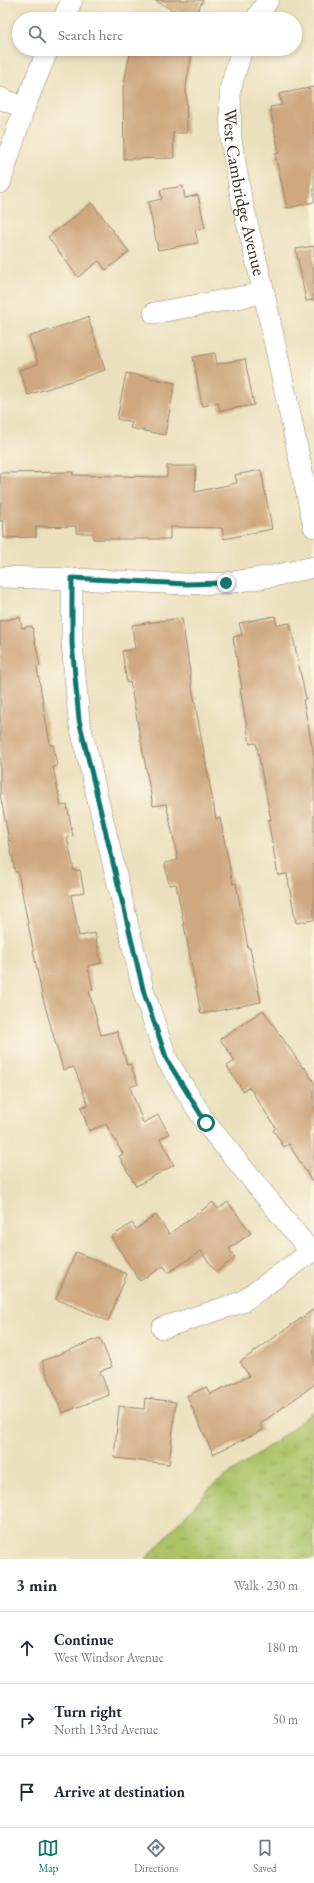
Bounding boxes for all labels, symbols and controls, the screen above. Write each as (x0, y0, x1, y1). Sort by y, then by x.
search box (12, 12, 302, 56)
icon: search (26, 23, 48, 45)
text: Search here (58, 25, 123, 44)
street label: West Cambridge Avenue (219, 108, 271, 278)
route end (217, 574, 235, 592)
route start (197, 1114, 215, 1132)
text: 3 min (16, 1574, 57, 1596)
text: Walk · 230 m (234, 1577, 298, 1594)
text: Continue (54, 1630, 114, 1649)
icon: ahead (16, 1637, 38, 1659)
text: 180 m (267, 1639, 298, 1656)
text: West Windsor Avenue (54, 1649, 164, 1666)
text: Turn right (54, 1702, 122, 1721)
icon: right (16, 1709, 38, 1731)
text: 50 m (273, 1711, 298, 1728)
text: North 133rd Avenue (54, 1721, 158, 1738)
icon: arrive (16, 1781, 38, 1803)
text: Arrive at destination (54, 1782, 185, 1801)
tab: Map (37, 1837, 59, 1875)
tab: Directions (134, 1837, 178, 1875)
tab: Saved (253, 1837, 277, 1875)

